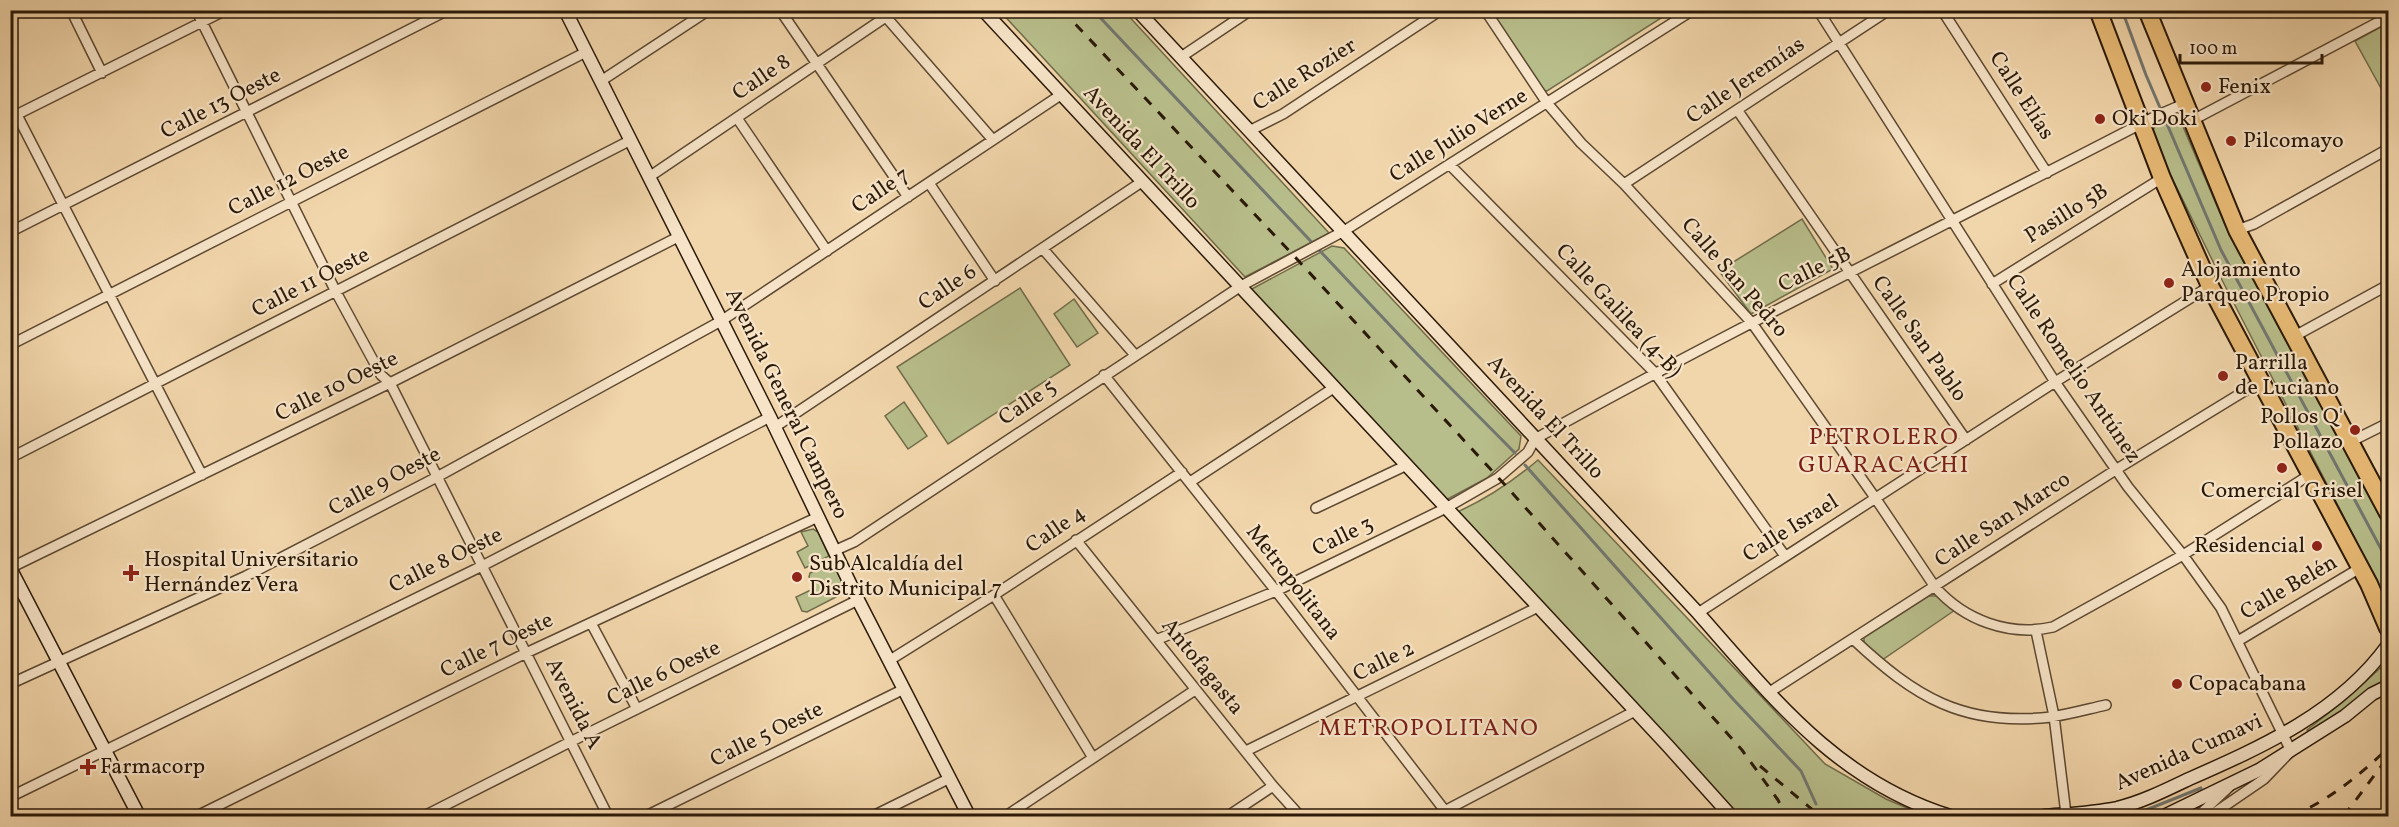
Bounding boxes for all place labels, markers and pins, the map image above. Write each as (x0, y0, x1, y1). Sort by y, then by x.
place label: Fenix (2218, 72, 2271, 103)
marker: Fenix (2199, 80, 2213, 94)
place label: Oki Doki (2112, 104, 2197, 135)
marker: Oki Doki (2093, 112, 2107, 126)
place label: Pilcomayo (2243, 126, 2344, 157)
marker: Pilcomayo (2224, 134, 2238, 148)
place label: Alojamiento Parqueo Propio (2181, 255, 2330, 311)
marker: Alojamiento Parqueo Propio (2162, 276, 2176, 290)
place label: Parrilla de Luciano (2235, 348, 2339, 404)
marker: Parrilla de Luciano (2216, 369, 2230, 383)
place label: Pollos Q' Pollazo (2260, 402, 2343, 458)
marker: Pollos Q' Pollazo (2348, 423, 2362, 437)
marker: Comercial Grisel (2275, 461, 2289, 475)
place label: Comercial Grisel (2201, 476, 2363, 507)
place label: Residencial (2194, 531, 2305, 562)
marker: Residencial (2310, 539, 2324, 553)
place label: Hospital Universitario Hernández Vera (144, 545, 358, 601)
place label: Sub Alcaldía del Distrito Municipal 7 (809, 549, 1002, 605)
marker: Hospital Universitario Hernández Vera (122, 564, 140, 582)
marker: Sub Alcaldía del Distrito Municipal 7 (790, 570, 804, 584)
place label: Copacabana (2189, 669, 2307, 700)
marker: Copacabana (2170, 677, 2184, 691)
place label: Farmacorp (100, 752, 205, 783)
marker: Farmacorp (81, 760, 95, 774)

